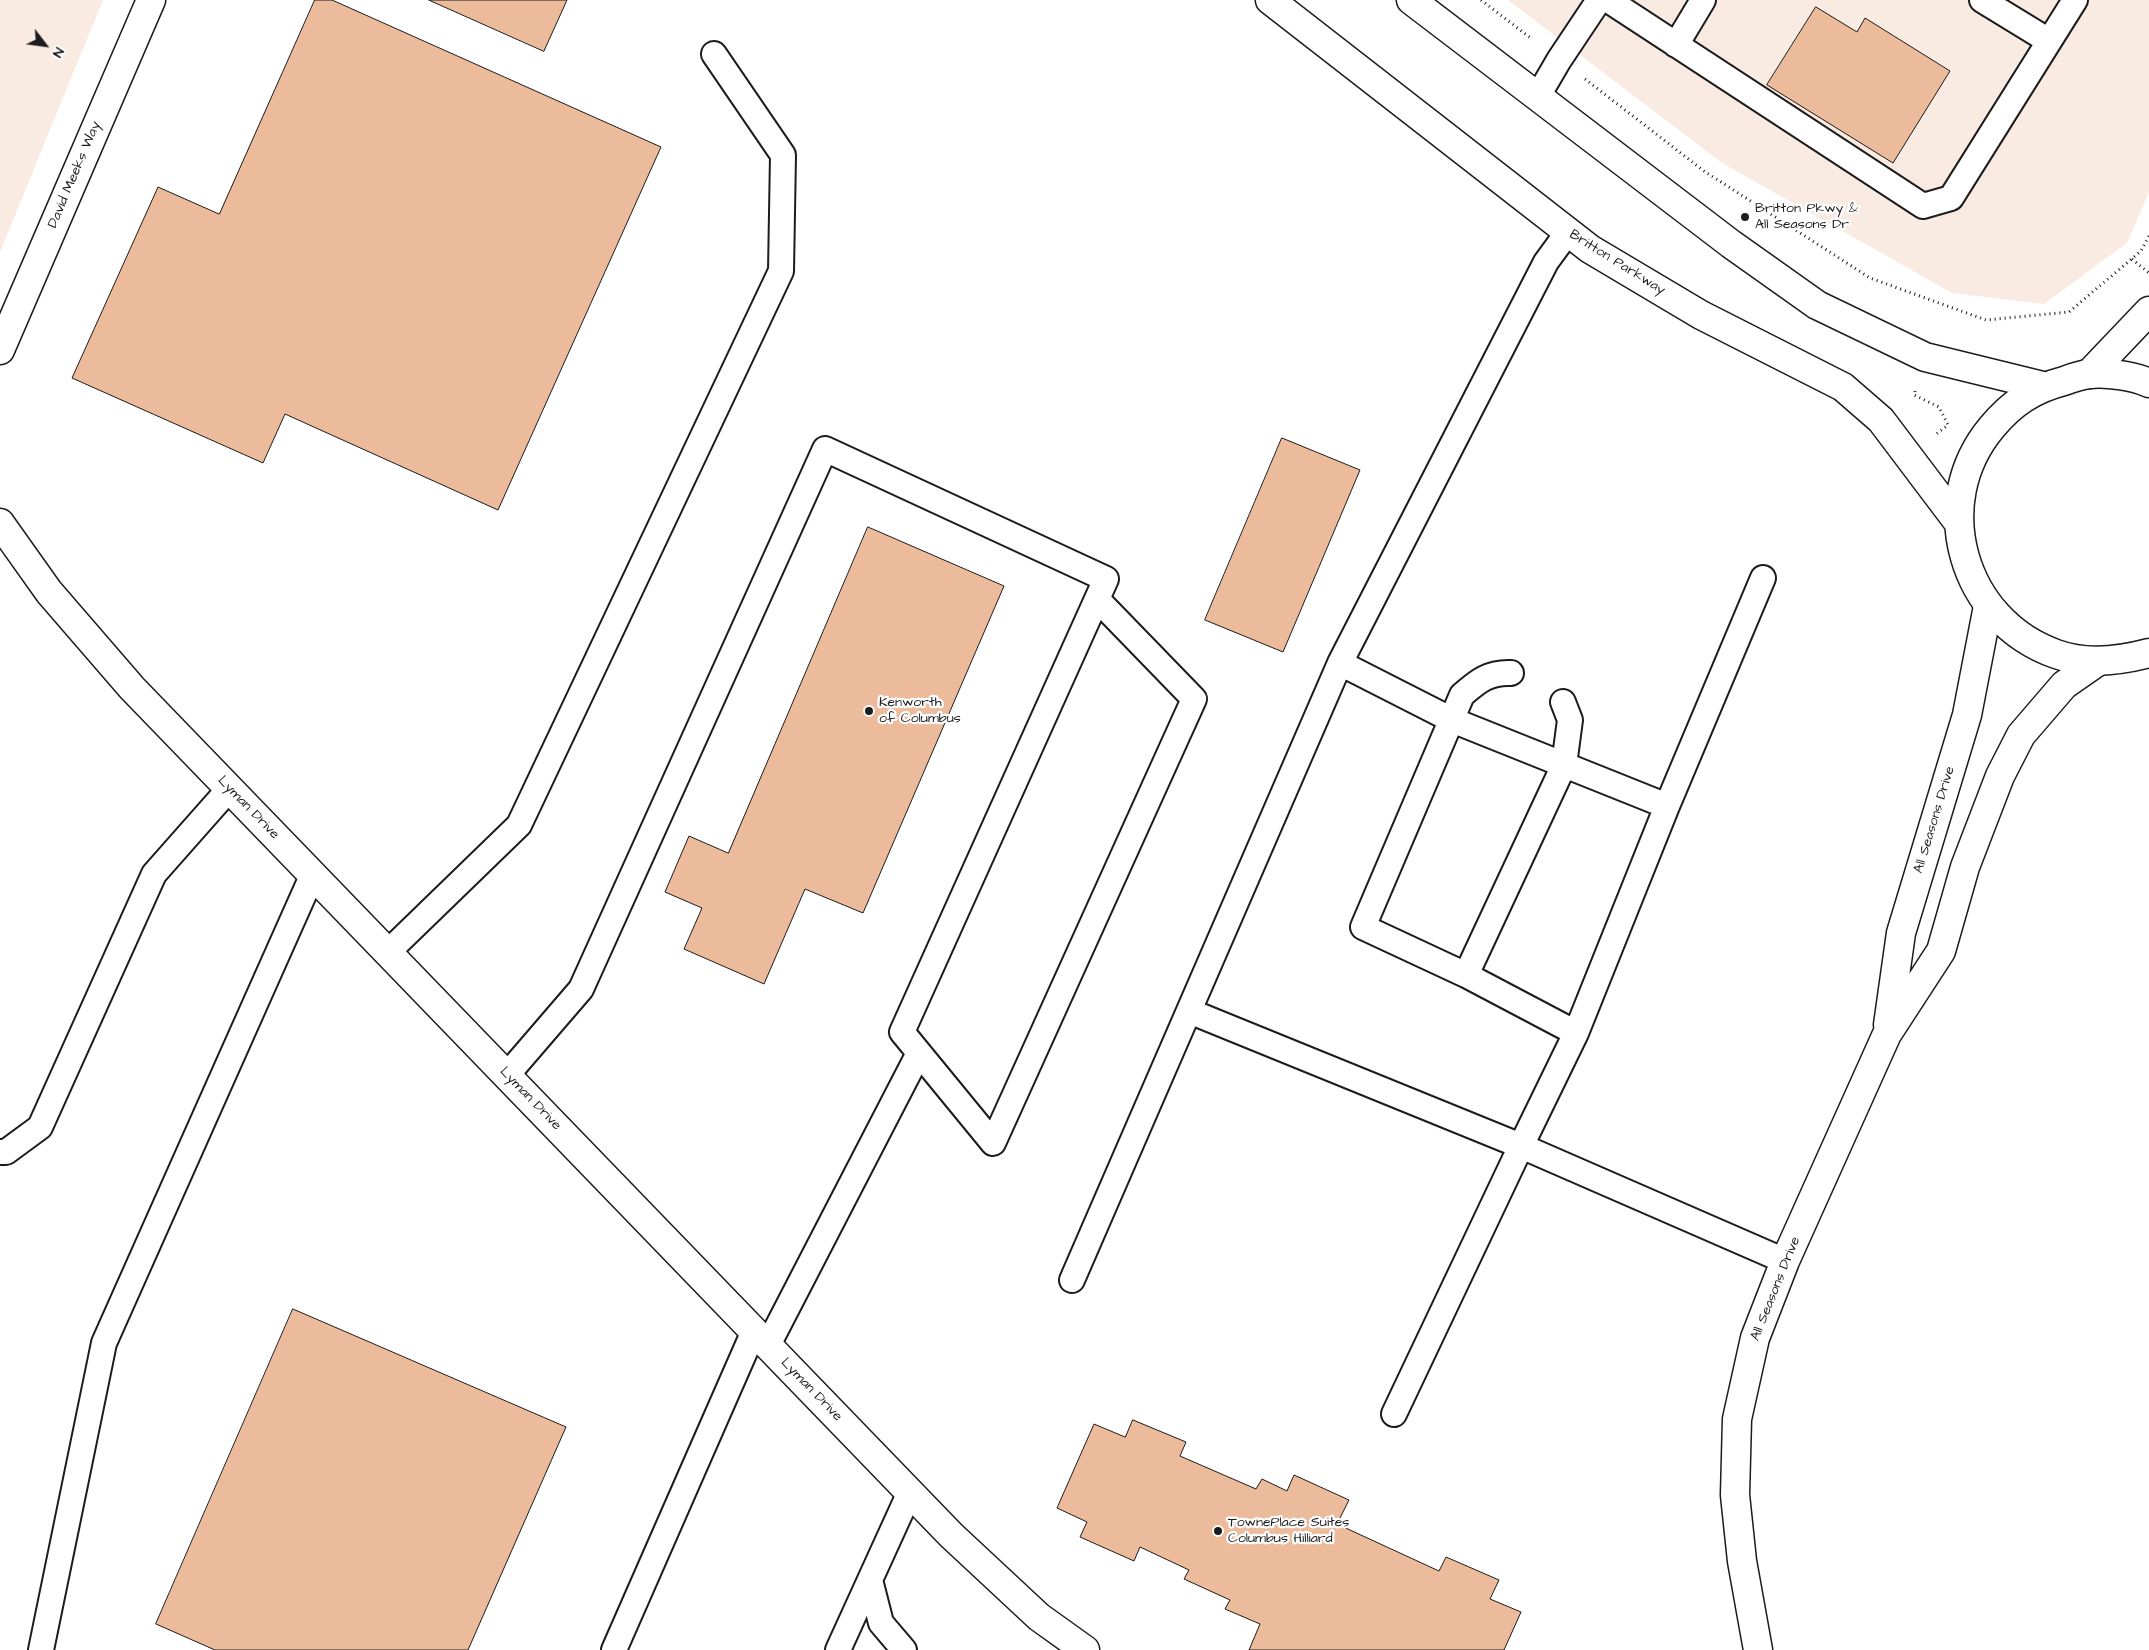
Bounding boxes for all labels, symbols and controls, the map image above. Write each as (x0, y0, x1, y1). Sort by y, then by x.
north arrow (20, 20, 70, 70)
text: N (47, 44, 69, 61)
street label: David Meeks Way (45, 119, 105, 231)
place label: Britton Pkwy & All Seasons Dr (1755, 201, 1858, 233)
marker: Britton Pkwy & All Seasons Dr (1739, 211, 1751, 223)
street label: Britton Parkway (1566, 227, 1668, 299)
place label: Kenworth of Columbus (879, 695, 961, 728)
marker: Kenworth of Columbus (863, 705, 875, 717)
street label: All Seasons Drive (1911, 764, 1959, 876)
street label: Lyman Drive (214, 773, 282, 843)
street label: Lyman Drive (496, 1064, 564, 1134)
street label: All Seasons Drive (1747, 1234, 1805, 1344)
street label: Lyman Drive (777, 1355, 845, 1425)
place label: TownePlace Suites Columbus Hilliard (1228, 1515, 1349, 1548)
marker: TownePlace Suites Columbus Hilliard (1212, 1525, 1224, 1537)

